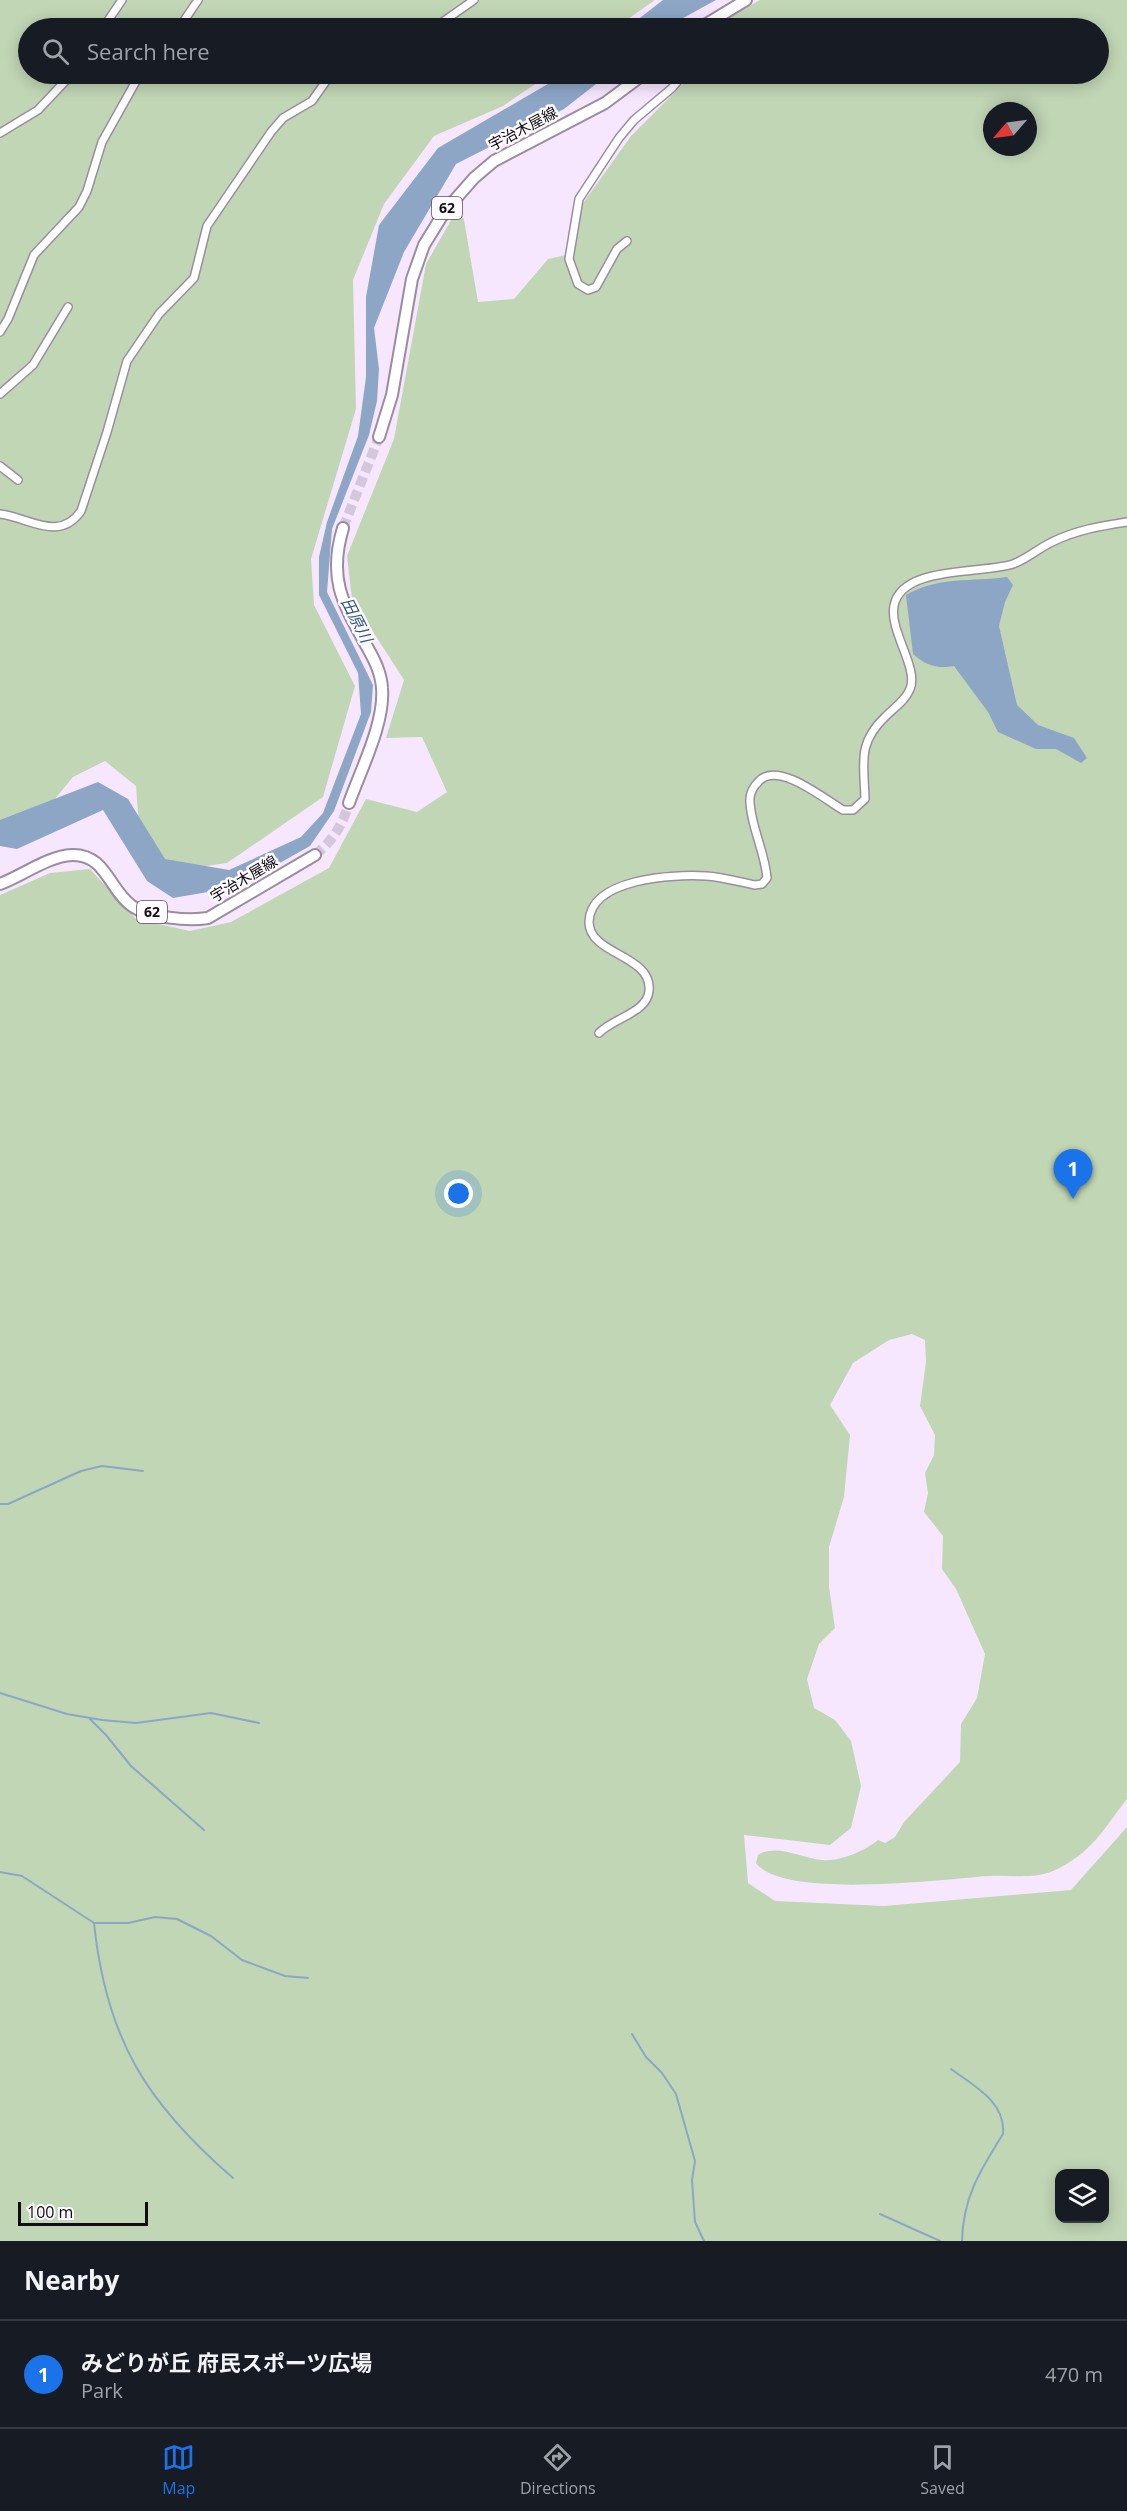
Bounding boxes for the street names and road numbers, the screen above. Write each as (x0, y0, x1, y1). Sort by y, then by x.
street label: 宇治木屋線 (485, 102, 560, 155)
road number: 62 (432, 197, 462, 219)
street label: 宇治木屋線 (206, 850, 281, 906)
road number: 62 (137, 901, 167, 923)

